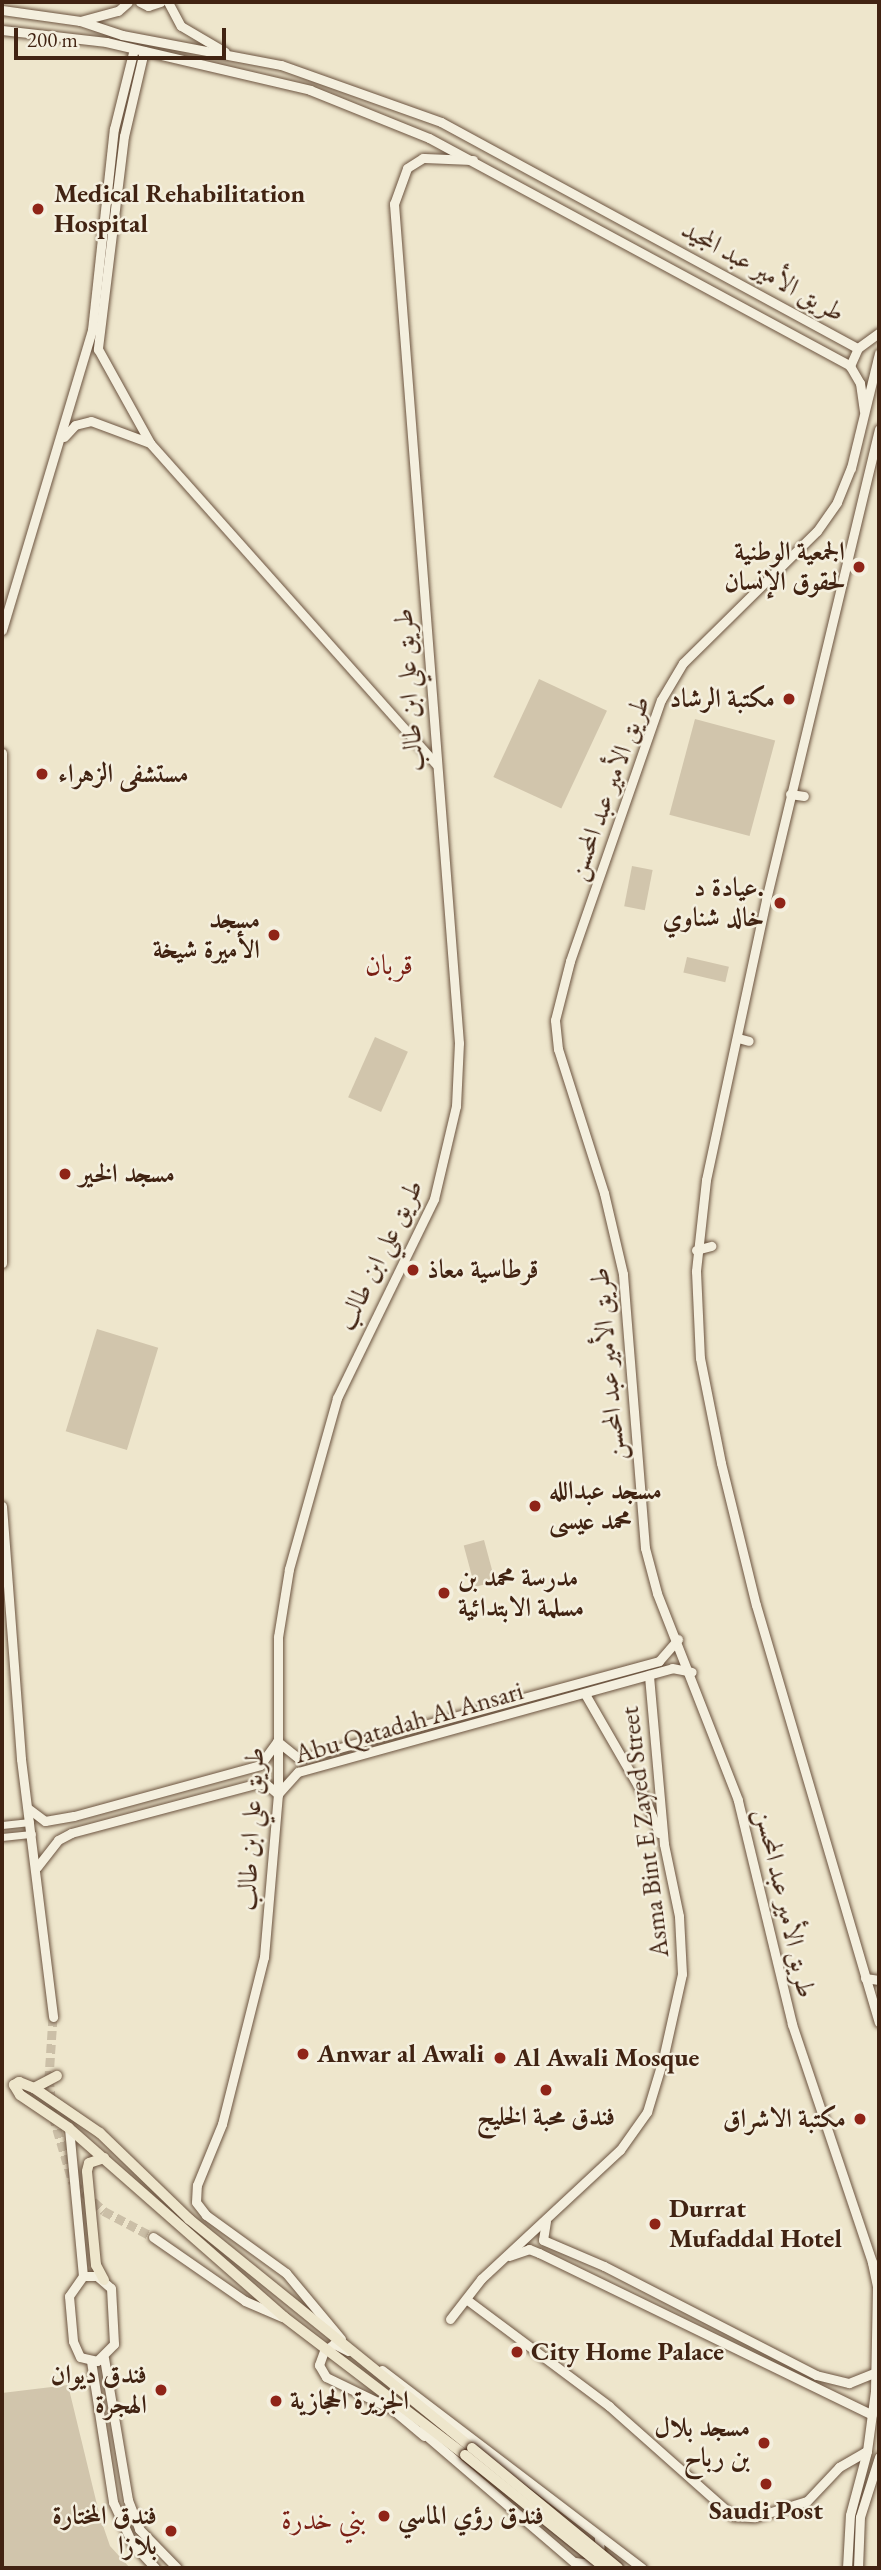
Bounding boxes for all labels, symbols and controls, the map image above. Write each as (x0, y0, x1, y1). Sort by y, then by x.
scale bar (18, 14, 229, 58)
text: 200 m (27, 26, 78, 53)
place label: Medical Rehabilitation Hospital (54, 178, 305, 240)
marker: Medical Rehabilitation Hospital (28, 199, 48, 219)
street label: طريق الأمير عبد المجيد (676, 213, 850, 329)
place label: الجمعية الوطنية لحقوق الإنسان (724, 536, 845, 598)
marker: الجمعية الوطنية لحقوق الإنسان (851, 559, 867, 575)
street label: طريق علي ابن طالب (388, 607, 430, 773)
place label: مكتبة الرشاد (670, 683, 775, 715)
marker: مكتبة الرشاد (781, 691, 797, 707)
street label: طريق الأمير عبد المحسن (561, 692, 657, 884)
place label: مستشفى الزهراء (58, 758, 189, 790)
marker: مستشفى الزهراء (32, 764, 52, 784)
place label: عيادة د. خالد شناوي (662, 872, 764, 934)
marker: عيادة د. خالد شناوي (770, 893, 790, 913)
place label: مسجد الأميرة شيخة (153, 904, 260, 965)
marker: مسجد الأميرة شيخة (266, 927, 282, 943)
district label: قربان (365, 947, 413, 981)
place label: مسجد الخير (79, 1158, 175, 1190)
marker: مسجد الخير (57, 1166, 73, 1182)
street label: طريق علي ابن طالب (330, 1175, 430, 1335)
place label: قرطاسية معاذ (427, 1254, 539, 1286)
marker: قرطاسية معاذ (405, 1262, 421, 1278)
street label: طريق الأمير عبد المحسن (584, 1266, 632, 1462)
place label: مسجد عبدالله محمد عيسى (549, 1475, 662, 1536)
marker: مسجد عبدالله محمد عيسى (527, 1498, 543, 1514)
place label: مدرسة محمد بن مسلمة الابتدائية (458, 1562, 584, 1624)
marker: مدرسة محمد بن مسلمة الابتدائية (436, 1585, 452, 1601)
street label: Abu Qatadah Al Ansari (291, 1675, 527, 1771)
street label: Asma Bint E Zayed Street (614, 1705, 676, 1959)
street label: طريق علي ابن طالب (231, 1746, 271, 1912)
street label: طريق الأمير عبد المحسن (748, 1805, 822, 2001)
place label: Anwar al Awali (317, 2038, 484, 2070)
place label: Al Awali Mosque (514, 2042, 699, 2074)
marker: Anwar al Awali (295, 2046, 311, 2062)
marker: Al Awali Mosque (492, 2050, 508, 2066)
marker: فندق محبة الخليج (538, 2082, 554, 2098)
place label: فندق محبة الخليج (477, 2101, 615, 2133)
place label: مكتبة الاشراق (723, 2103, 846, 2135)
marker: مكتبة الاشراق (852, 2111, 868, 2127)
place label: Durrat Mufaddal Hotel (669, 2193, 842, 2254)
marker: Durrat Mufaddal Hotel (647, 2216, 663, 2232)
place label: City Home Palace (531, 2336, 724, 2368)
marker: City Home Palace (509, 2344, 525, 2360)
place label: فندق ديوان الهجرة (51, 2359, 147, 2420)
marker: فندق ديوان الهجرة (153, 2382, 169, 2398)
place label: الجزيرة الحجازية (290, 2385, 409, 2417)
marker: الجزيرة الحجازية (268, 2393, 284, 2409)
place label: مسجد بلال بن رباح (654, 2412, 750, 2474)
marker: مسجد بلال بن رباح (756, 2435, 772, 2451)
marker: Saudi Post (758, 2476, 774, 2492)
place label: Saudi Post (709, 2495, 823, 2527)
place label: فندق المختارة بلازا (52, 2500, 157, 2562)
place label: فندق رؤي الماسي (398, 2500, 544, 2532)
district label: بني خدرة (281, 2502, 367, 2536)
marker: فندق رؤي الماسي (376, 2508, 392, 2524)
marker: فندق المختارة بلازا (163, 2523, 179, 2539)

